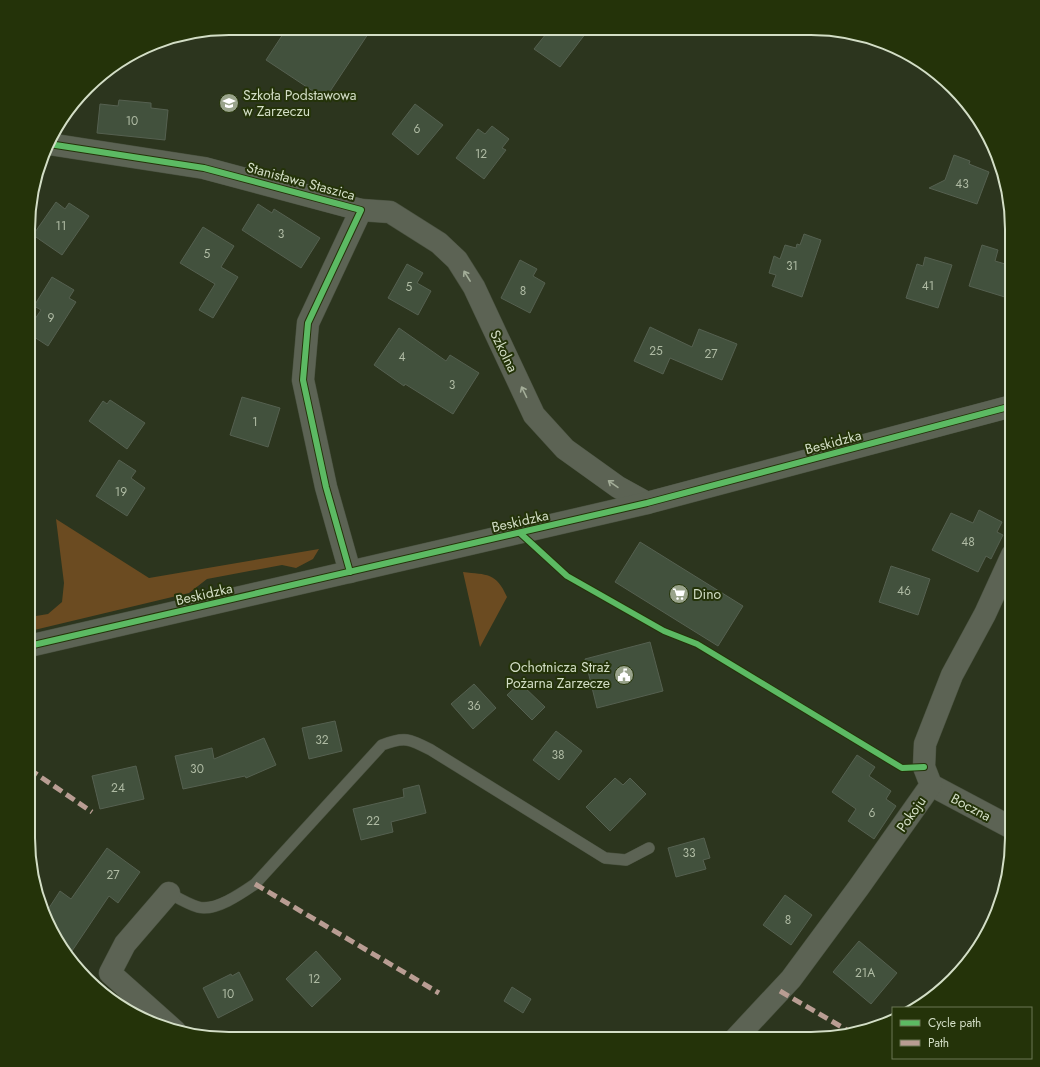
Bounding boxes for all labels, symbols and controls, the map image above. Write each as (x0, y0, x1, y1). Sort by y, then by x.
place label: Szkoła Podstawowa w Zarzeczu (243, 85, 356, 121)
school or university icon: Szkoła Podstawowa w Zarzeczu (218, 92, 240, 114)
house number: 10 (126, 112, 138, 130)
house number: 6 (414, 120, 421, 138)
house number: 12 (475, 145, 487, 163)
street label: Stanisława Staszica (244, 157, 358, 205)
house number: 43 (955, 175, 969, 193)
house number: 11 (56, 217, 66, 235)
house number: 3 (278, 225, 285, 243)
house number: 5 (204, 245, 211, 263)
house number: 31 (786, 257, 798, 275)
one-way arrow (462, 270, 470, 282)
house number: 41 (922, 277, 934, 295)
house number: 5 (406, 278, 413, 296)
house number: 8 (520, 282, 526, 300)
house number: 9 (48, 309, 55, 327)
street label: Szkolna (485, 326, 523, 376)
house number: 25 (649, 342, 663, 360)
house number: 27 (704, 345, 718, 363)
house number: 4 (399, 348, 406, 366)
house number: 3 (449, 376, 456, 394)
one-way arrow (520, 387, 527, 399)
house number: 1 (252, 413, 258, 431)
street label: Beskidzka (803, 425, 863, 459)
one-way arrow (608, 480, 619, 488)
house number: 19 (115, 483, 127, 501)
street label: Beskidzka (490, 505, 550, 537)
house number: 48 (961, 533, 975, 551)
street label: Beskidzka (174, 578, 234, 610)
house number: 46 (897, 582, 911, 600)
supermarket icon: Dino (668, 583, 690, 605)
place label: Dino (693, 584, 722, 604)
place label: Ochotnicza Straż Pożarna Zarzecze (506, 657, 611, 693)
public building icon: Ochotnicza Straż Pożarna Zarzecze (613, 664, 635, 686)
house number: 36 (467, 697, 481, 715)
house number: 32 (315, 731, 329, 749)
house number: 38 (551, 746, 565, 764)
house number: 30 (190, 760, 204, 778)
house number: 24 (111, 779, 125, 797)
street label: Boczna (947, 788, 995, 826)
street label: Pokoju (892, 792, 930, 836)
house number: 6 (869, 804, 876, 822)
house number: 22 (366, 812, 380, 830)
house number: 33 (682, 844, 696, 862)
house number: 27 (106, 866, 120, 884)
house number: 8 (785, 911, 791, 929)
house number: 21A (855, 964, 875, 982)
house number: 12 (308, 970, 320, 988)
house number: 10 (222, 985, 234, 1003)
legend (892, 1007, 1032, 1059)
text: Cycle path (928, 1014, 981, 1032)
text: Path (928, 1034, 949, 1052)

